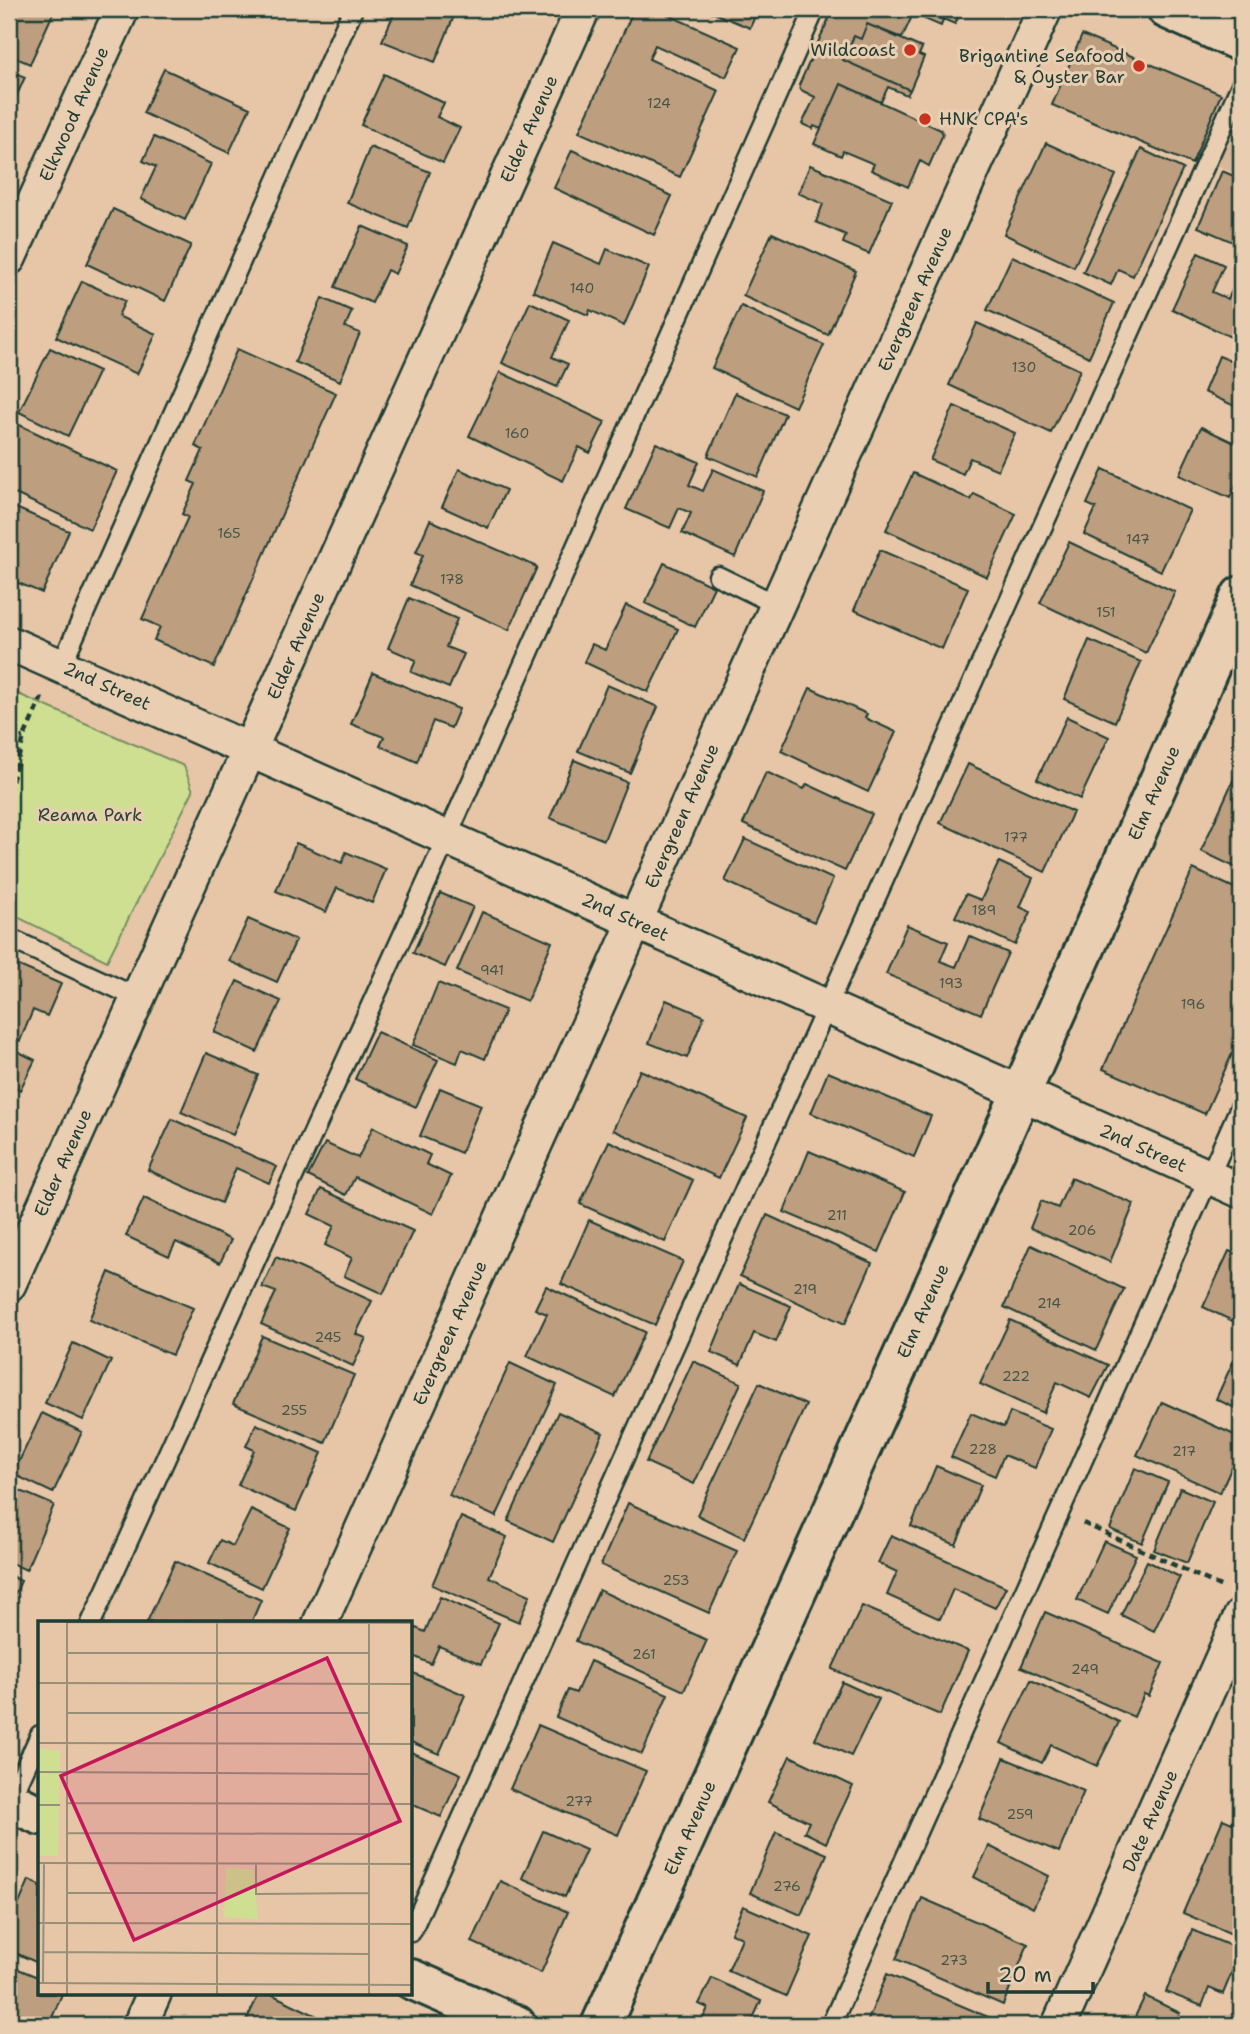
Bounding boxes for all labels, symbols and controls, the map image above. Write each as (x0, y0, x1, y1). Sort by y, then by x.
place label: Wildcoast (810, 38, 896, 62)
marker: Wildcoast (902, 42, 918, 58)
street label: Elkwood Avenue (34, 43, 114, 185)
place label: Brigantine Seafood & Oyster Bar (959, 44, 1125, 89)
marker: Brigantine Seafood & Oyster Bar (1131, 58, 1147, 74)
street label: Elder Avenue (495, 71, 563, 187)
house number: 124 (647, 94, 671, 112)
place label: HNK CPA's (939, 107, 1028, 131)
marker: HNK CPA's (917, 111, 933, 127)
street label: Evergreen Avenue (872, 223, 958, 375)
house number: 140 (570, 279, 594, 297)
house number: 130 (1012, 358, 1036, 376)
house number: 160 (505, 424, 529, 442)
house number: 165 (217, 524, 241, 542)
house number: 147 (1126, 530, 1150, 548)
house number: 178 (440, 570, 464, 588)
street label: Elder Avenue (262, 588, 330, 704)
house number: 151 (1096, 603, 1116, 621)
street label: 2nd Street (59, 656, 155, 716)
street label: Evergreen Avenue (639, 740, 725, 892)
street label: Elm Avenue (1122, 742, 1186, 844)
park label: Reama Park (38, 803, 142, 827)
house number: 177 (1004, 828, 1028, 846)
street label: 2nd Street (577, 887, 673, 947)
house number: 189 (972, 901, 996, 919)
house number: 941 (480, 961, 504, 979)
house number: 193 (939, 974, 963, 992)
house number: 196 (1181, 995, 1205, 1013)
street label: Elder Avenue (29, 1105, 97, 1221)
street label: 2nd Street (1095, 1118, 1191, 1178)
house number: 211 (827, 1206, 847, 1224)
house number: 206 (1068, 1221, 1096, 1239)
street label: Evergreen Avenue (407, 1257, 493, 1409)
street label: Elm Avenue (891, 1260, 955, 1362)
house number: 219 (793, 1280, 817, 1298)
house number: 214 (1037, 1294, 1061, 1312)
house number: 245 (315, 1328, 341, 1346)
house number: 222 (1002, 1367, 1030, 1385)
house number: 255 (281, 1401, 307, 1419)
house number: 228 (969, 1440, 997, 1458)
house number: 217 (1172, 1442, 1196, 1460)
house number: 253 (662, 1571, 690, 1589)
inset map (38, 1621, 413, 1996)
house number: 261 (632, 1645, 656, 1663)
house number: 249 (1071, 1660, 1099, 1678)
street label: Date Avenue (1117, 1766, 1183, 1876)
street label: Elm Avenue (658, 1777, 722, 1879)
house number: 277 (565, 1792, 593, 1810)
house number: 259 (1006, 1805, 1034, 1823)
house number: 276 (773, 1877, 801, 1895)
scale bar (988, 1950, 1092, 1994)
house number: 273 (940, 1951, 968, 1969)
text: 20 m (998, 1961, 1052, 1989)

